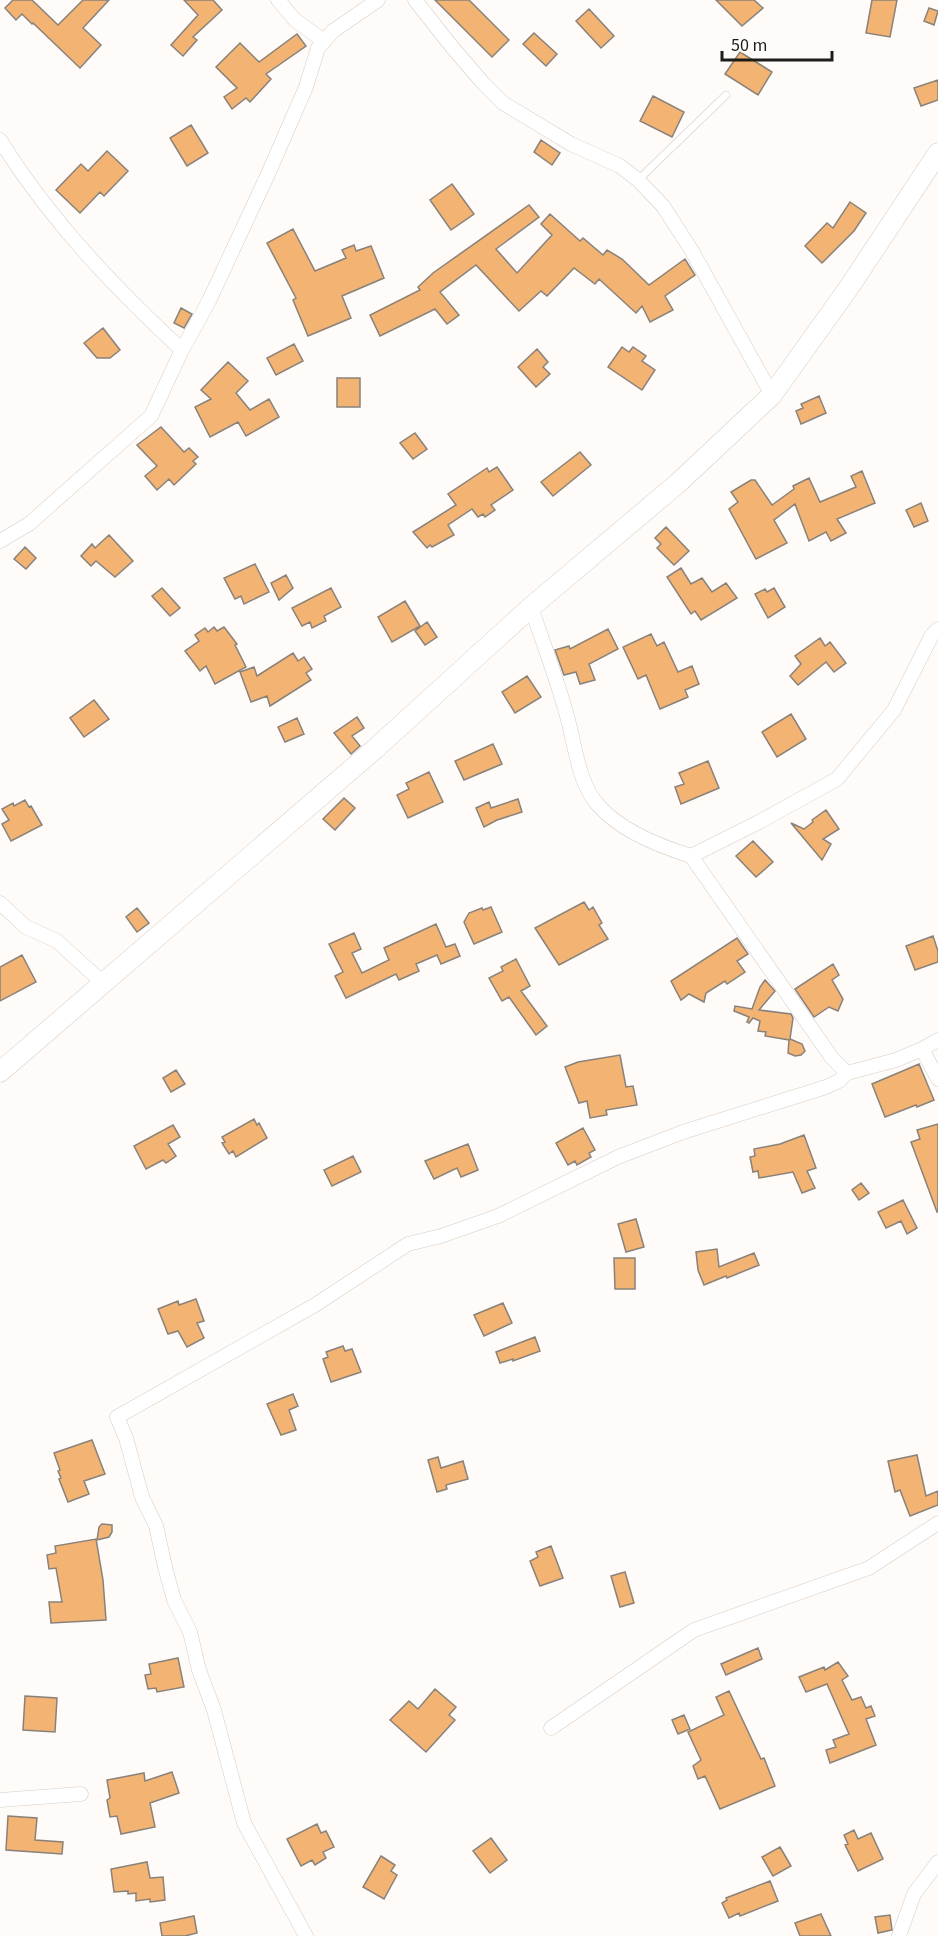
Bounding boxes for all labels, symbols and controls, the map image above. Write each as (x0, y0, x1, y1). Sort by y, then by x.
scale bar (722, 24, 832, 62)
text: 50 m (731, 33, 767, 58)

